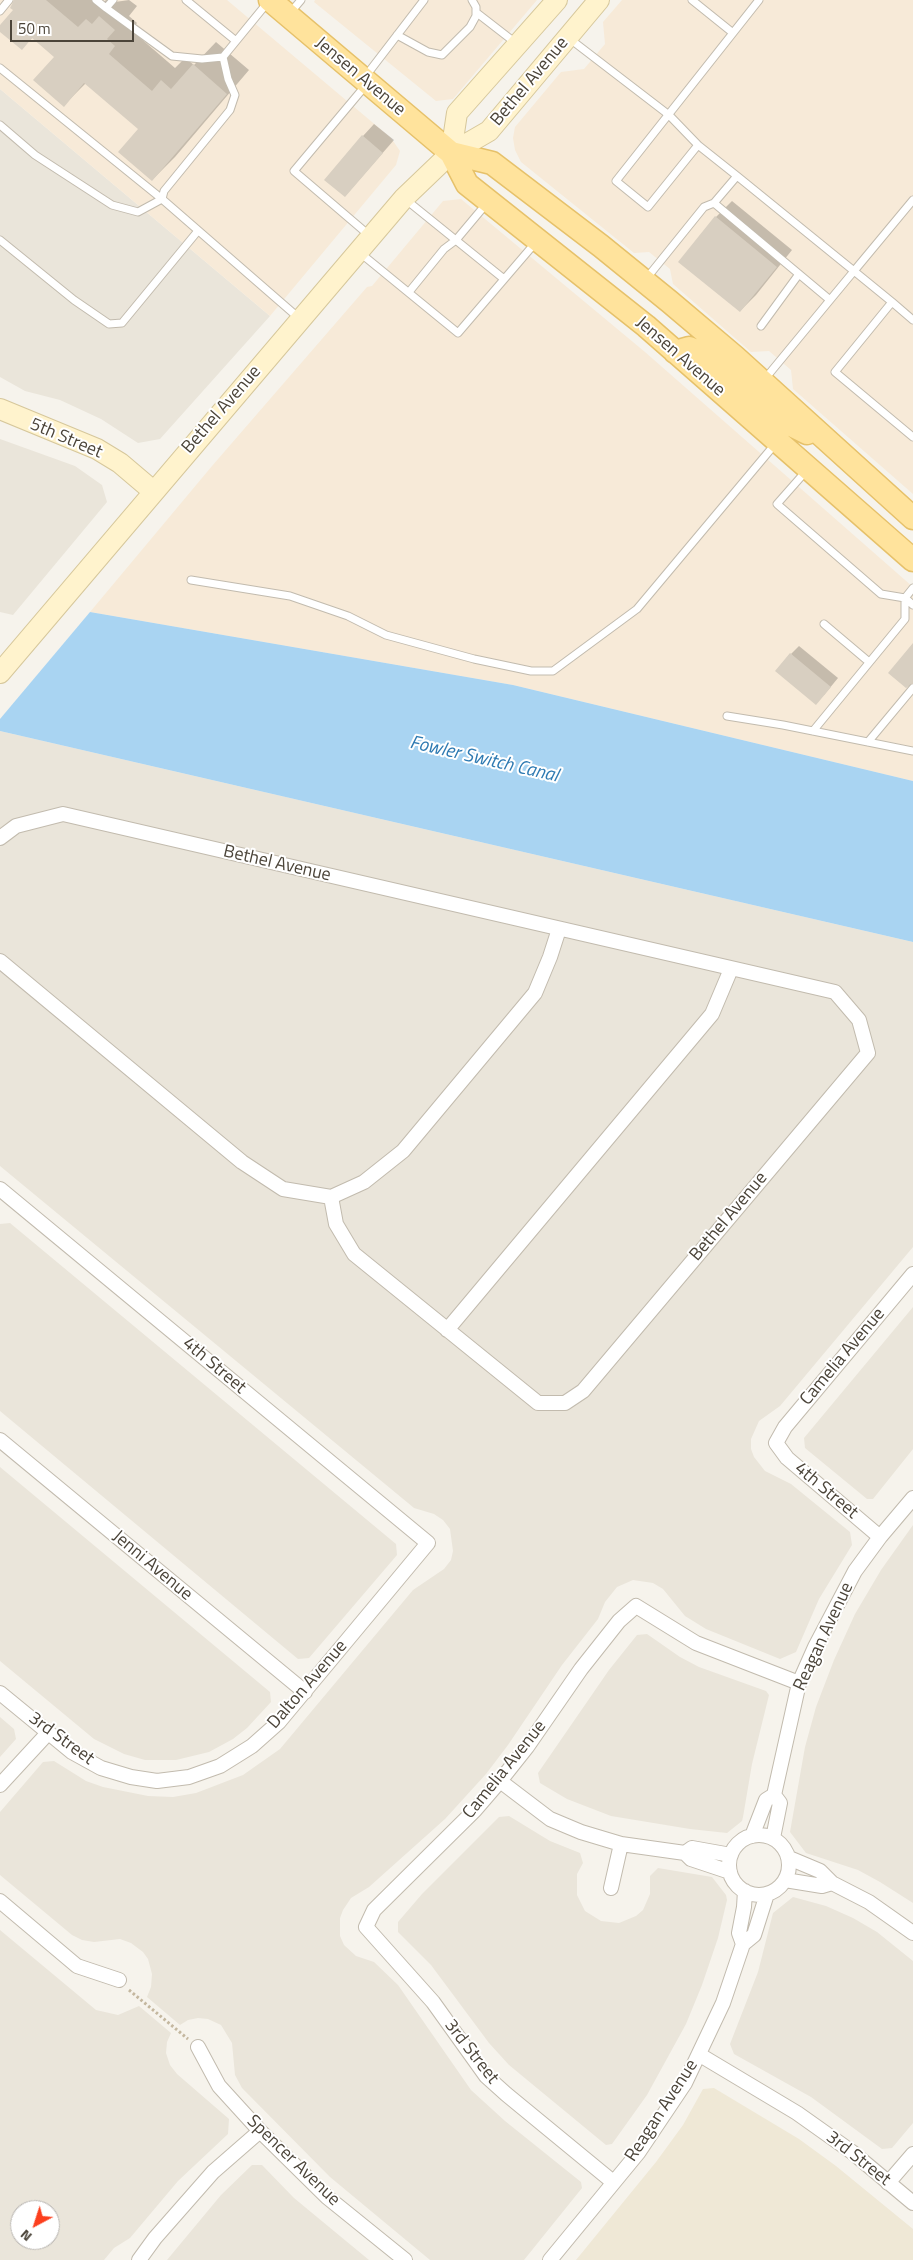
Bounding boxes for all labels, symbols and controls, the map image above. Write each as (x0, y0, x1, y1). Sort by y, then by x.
scale bar (12, 10, 136, 42)
text: 50 m (18, 17, 51, 40)
street label: Jensen Avenue (310, 33, 410, 121)
street label: Bethel Avenue (486, 33, 574, 131)
street label: Jensen Avenue (631, 312, 729, 402)
street label: Bethel Avenue (178, 362, 266, 458)
street label: 5th Street (27, 414, 105, 464)
water label: Fowler Switch Canal (408, 732, 560, 788)
street label: Bethel Avenue (221, 841, 333, 887)
street label: Bethel Avenue (685, 1168, 773, 1266)
street label: Camelia Avenue (796, 1304, 890, 1410)
street label: 4th Street (178, 1333, 250, 1399)
street label: 4th Street (790, 1458, 862, 1524)
street label: Jenni Avenue (108, 1526, 196, 1606)
street label: Reagan Avenue (789, 1579, 859, 1695)
street label: Dalton Avenue (264, 1636, 352, 1734)
street label: 3rd Street (24, 1708, 98, 1770)
street label: Camelia Avenue (459, 1716, 551, 1824)
street label: 3rd Street (439, 2015, 503, 2089)
street label: Reagan Avenue (621, 2056, 703, 2166)
street label: Spencer Avenue (242, 2111, 344, 2211)
street label: 3rd Street (821, 2127, 895, 2191)
north arrow (10, 2200, 60, 2250)
text: N (15, 2225, 36, 2247)

